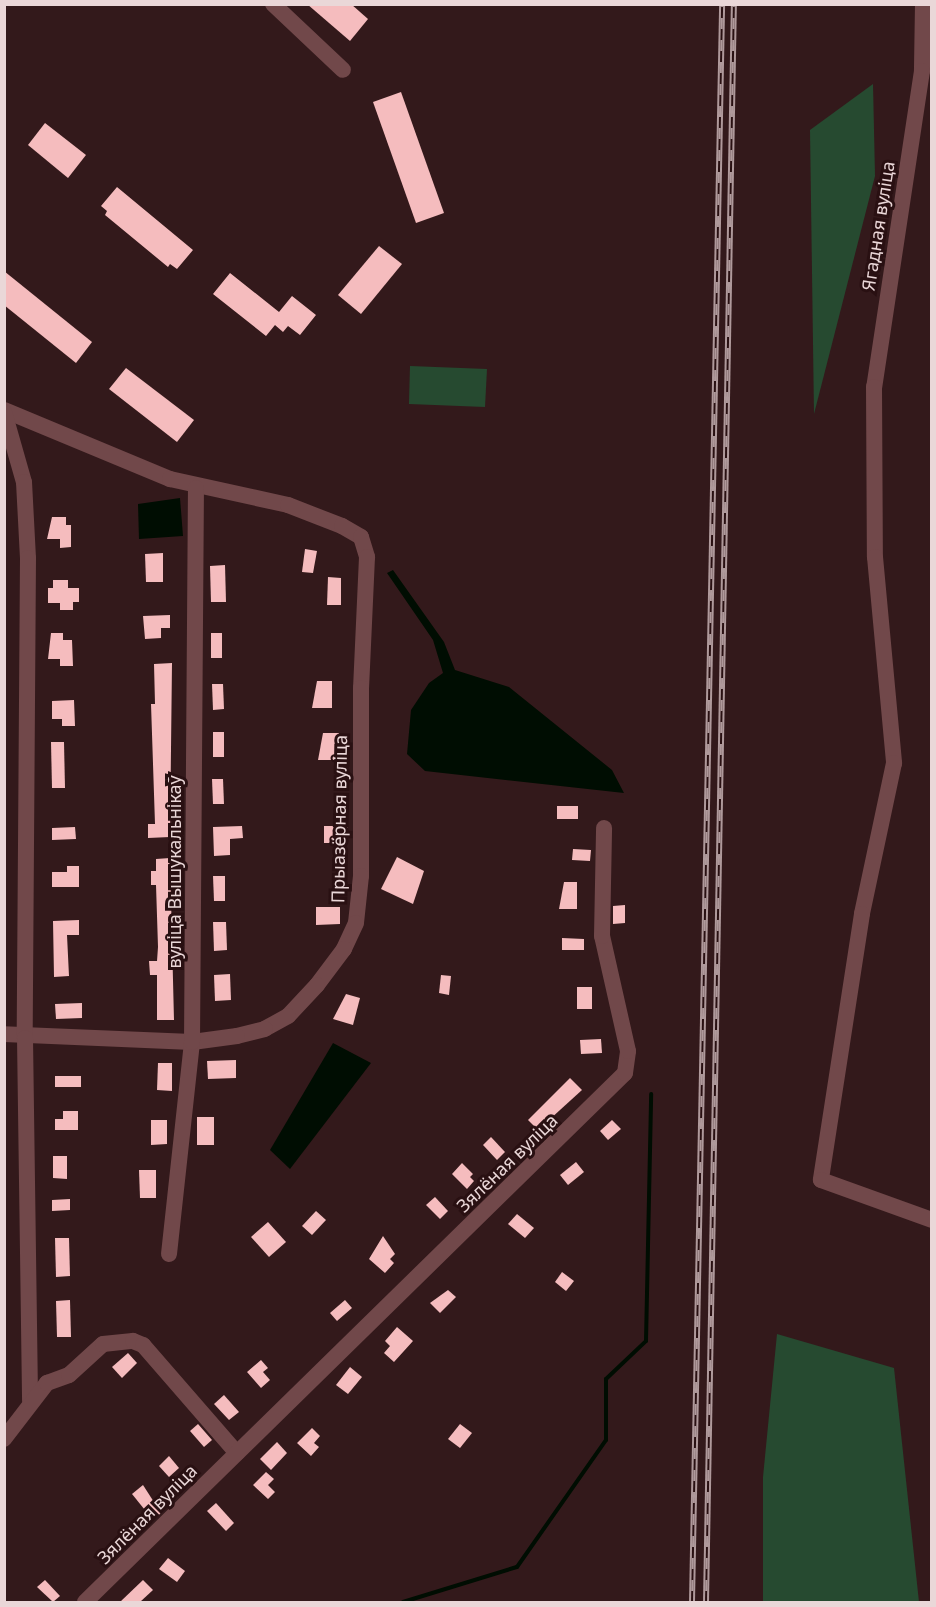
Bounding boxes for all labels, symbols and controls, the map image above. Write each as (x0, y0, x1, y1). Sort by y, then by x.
street label: Ягадная вуліца (857, 160, 899, 292)
street label: Прыазёрная вуліца (327, 735, 351, 903)
street label: вуліца Вышукальнікаў (163, 775, 185, 969)
street label: Зялёная вуліца (452, 1109, 562, 1217)
street label: Зялёная вуліца (93, 1460, 201, 1568)

